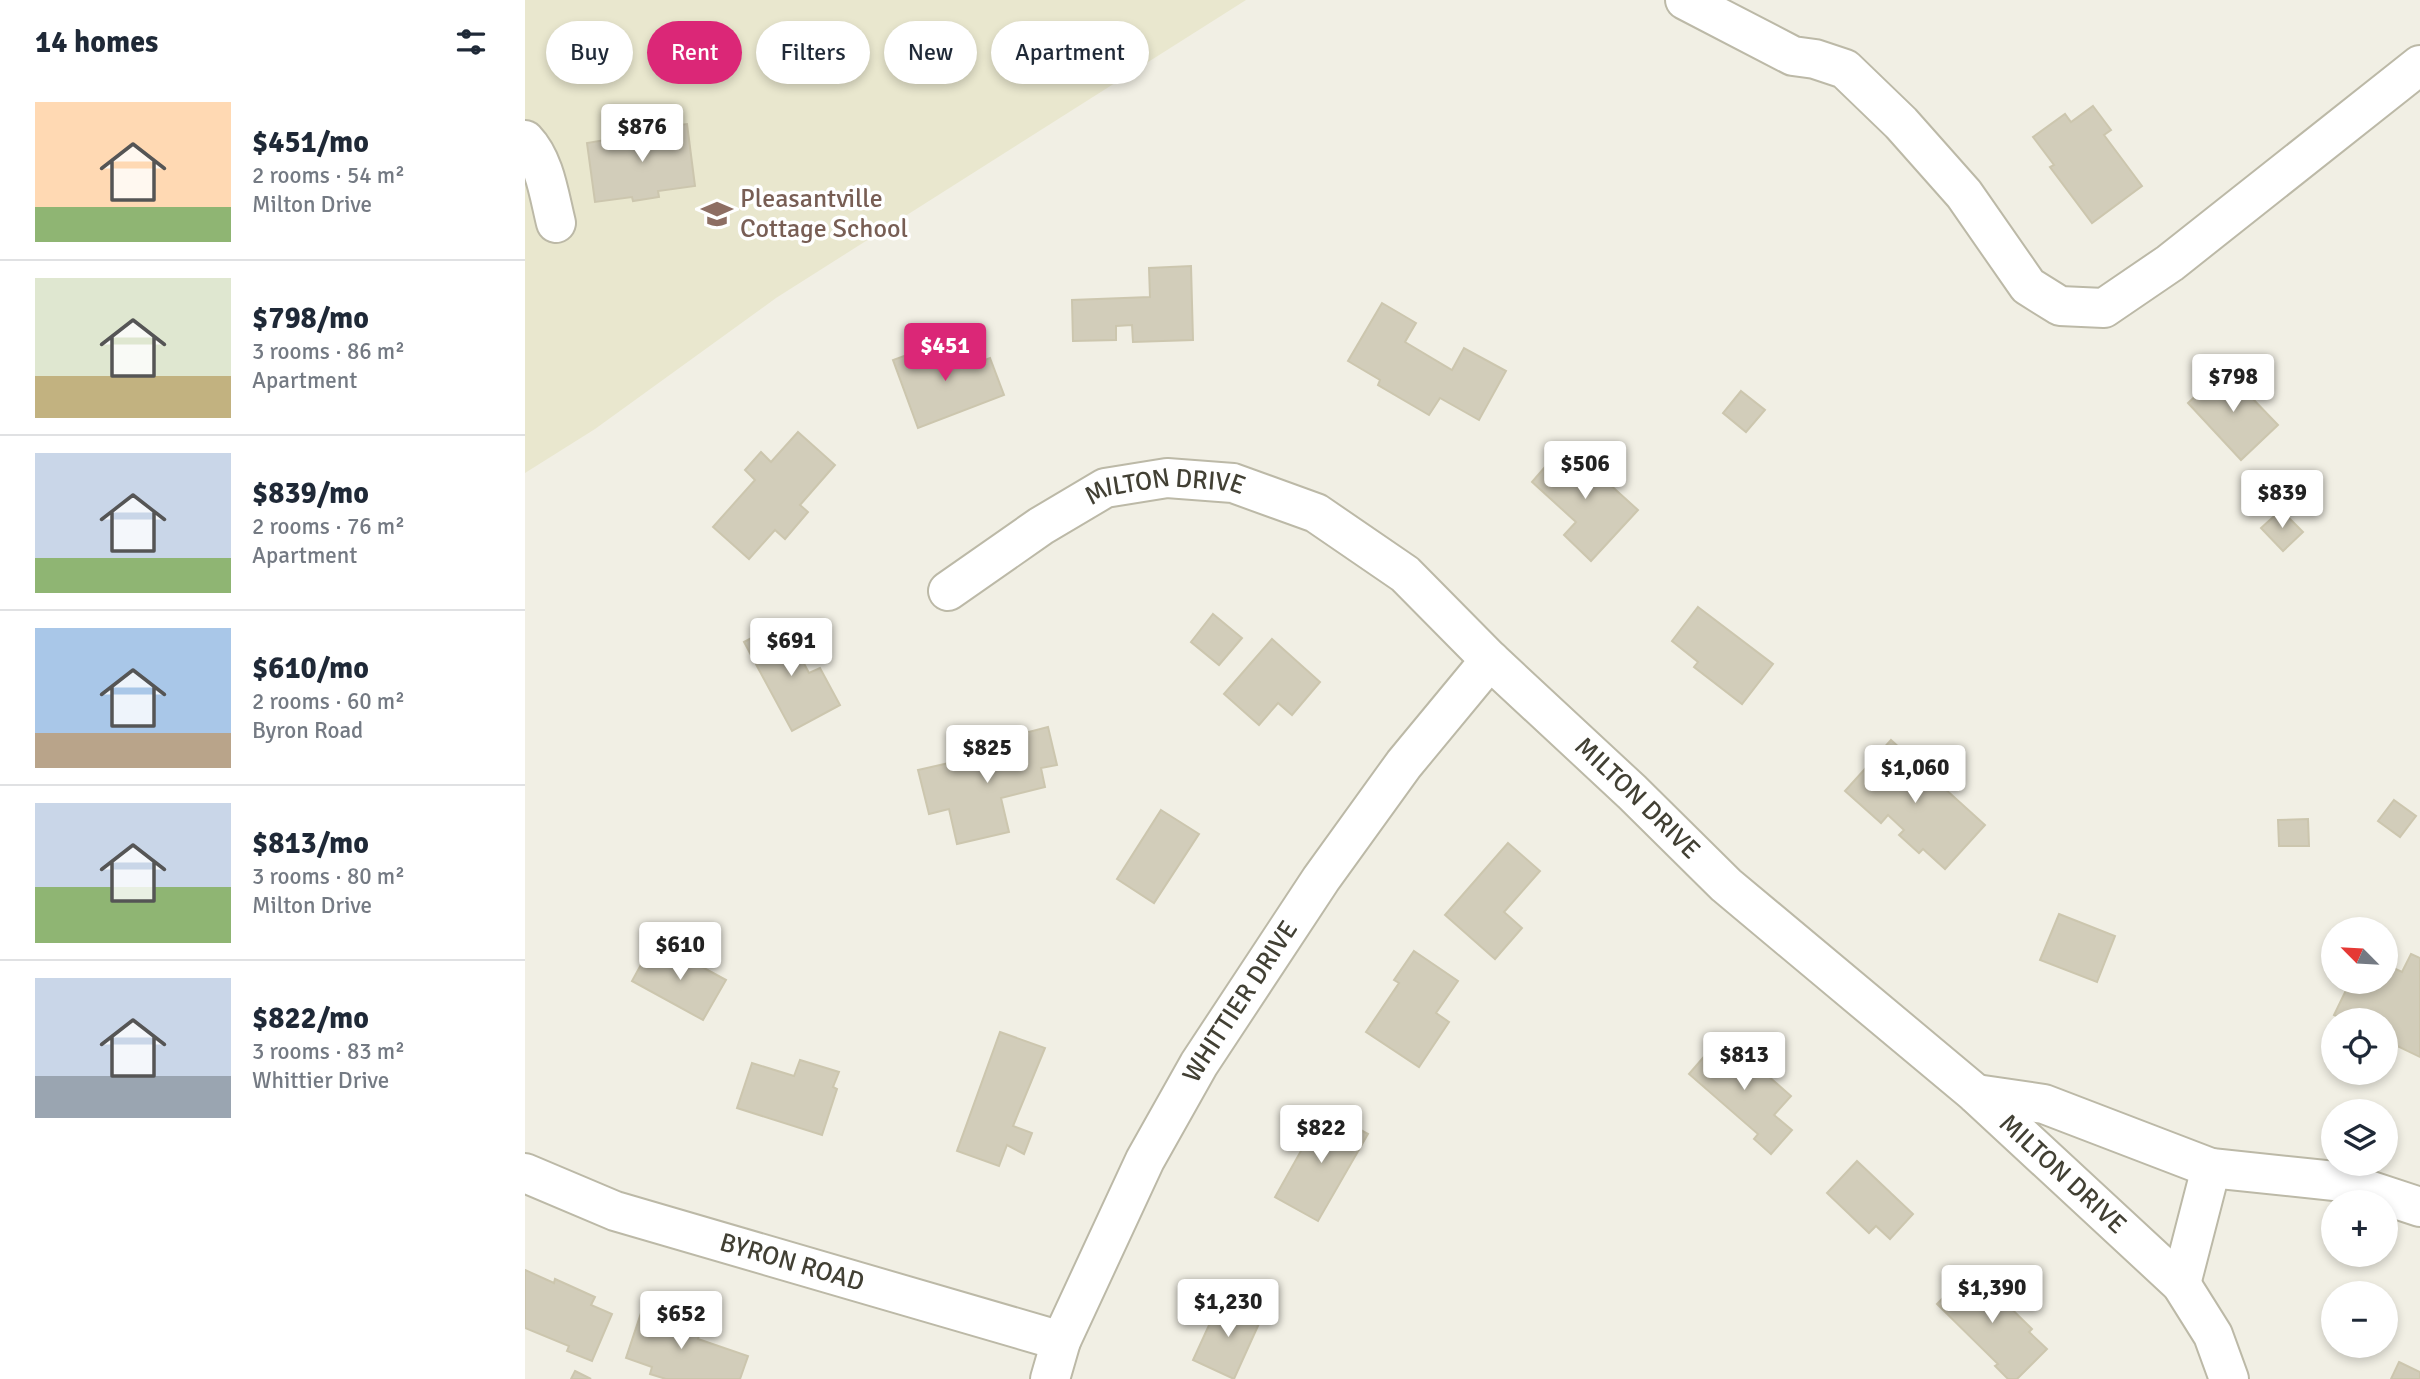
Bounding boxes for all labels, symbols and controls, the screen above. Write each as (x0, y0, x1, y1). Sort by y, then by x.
chip: Buy (546, 21, 633, 84)
chip: Rent (647, 21, 742, 84)
chip: Filters (756, 21, 870, 84)
chip: New (884, 21, 977, 84)
chip: Apartment (991, 21, 1149, 84)
icon: filters (452, 23, 490, 61)
text: 14 homes (35, 24, 158, 61)
pin: $876 (601, 104, 683, 164)
text: $876 (617, 112, 667, 141)
text: $451/mo (252, 124, 369, 161)
icon: home (91, 130, 175, 214)
text: 2 rooms · 54 m² (252, 161, 405, 190)
place label: Pleasantville Cottage School (740, 183, 908, 245)
text: Milton Drive (252, 190, 372, 219)
school or university icon: Pleasantville Cottage School (700, 197, 734, 231)
text: $798/mo (252, 300, 369, 337)
icon: home (91, 306, 175, 390)
pin: $451 (904, 324, 986, 383)
text: $451 (920, 331, 970, 360)
text: 3 rooms · 86 m² (252, 337, 405, 366)
pin: $798 (2192, 354, 2274, 414)
text: $798 (2208, 362, 2258, 391)
text: Apartment (252, 366, 357, 395)
pin: $506 (1544, 442, 1626, 501)
text: $506 (1560, 449, 1610, 478)
street label: MILTON DRIVE (1079, 462, 1250, 512)
pin: $839 (2241, 470, 2323, 530)
text: $839/mo (252, 475, 369, 512)
text: $839 (2257, 478, 2307, 507)
icon: home (91, 481, 175, 565)
text: 2 rooms · 76 m² (252, 512, 405, 541)
text: Apartment (252, 541, 357, 570)
pin: $691 (750, 618, 832, 678)
text: $691 (766, 626, 816, 655)
text: $610/mo (252, 650, 369, 687)
icon: home (91, 656, 175, 740)
text: 2 rooms · 60 m² (252, 687, 405, 716)
text: Byron Road (252, 716, 363, 745)
pin: $825 (946, 726, 1028, 785)
street label: MILTON DRIVE (1568, 731, 1707, 866)
text: $825 (962, 733, 1012, 762)
pin: $1,060 (1858, 746, 1972, 805)
text: $1,060 (1881, 753, 1949, 782)
text: $813/mo (252, 825, 369, 862)
icon: home (91, 831, 175, 915)
text: 3 rooms · 80 m² (252, 862, 405, 891)
text: Milton Drive (252, 891, 372, 920)
street label: WHITTIER DRIVE (1176, 915, 1305, 1088)
north arrow (2321, 917, 2397, 994)
map controls (2321, 917, 2398, 1358)
pin: $610 (639, 922, 721, 982)
text: $610 (655, 930, 705, 959)
text: $822/mo (252, 1000, 369, 1037)
icon: home (91, 1006, 175, 1090)
button: locate (2321, 1008, 2398, 1085)
pin: $813 (1703, 1032, 1785, 1092)
text: 3 rooms · 83 m² (252, 1037, 405, 1066)
text: $813 (1719, 1040, 1769, 1069)
text: Whittier Drive (252, 1066, 389, 1095)
button: layers (2321, 1099, 2398, 1176)
pin: $822 (1280, 1106, 1362, 1165)
street label: MILTON DRIVE (1992, 1108, 2133, 1241)
text: $822 (1296, 1113, 1346, 1142)
button: + (2321, 1190, 2398, 1267)
street label: BYRON ROAD (716, 1226, 868, 1299)
pin: $1,390 (1935, 1266, 2049, 1325)
text: $1,390 (1958, 1273, 2026, 1302)
pin: $1,230 (1171, 1280, 1285, 1339)
button: − (2321, 1281, 2398, 1358)
text: $1,230 (1194, 1287, 1262, 1316)
pin: $652 (640, 1292, 722, 1351)
text: $652 (656, 1299, 706, 1328)

